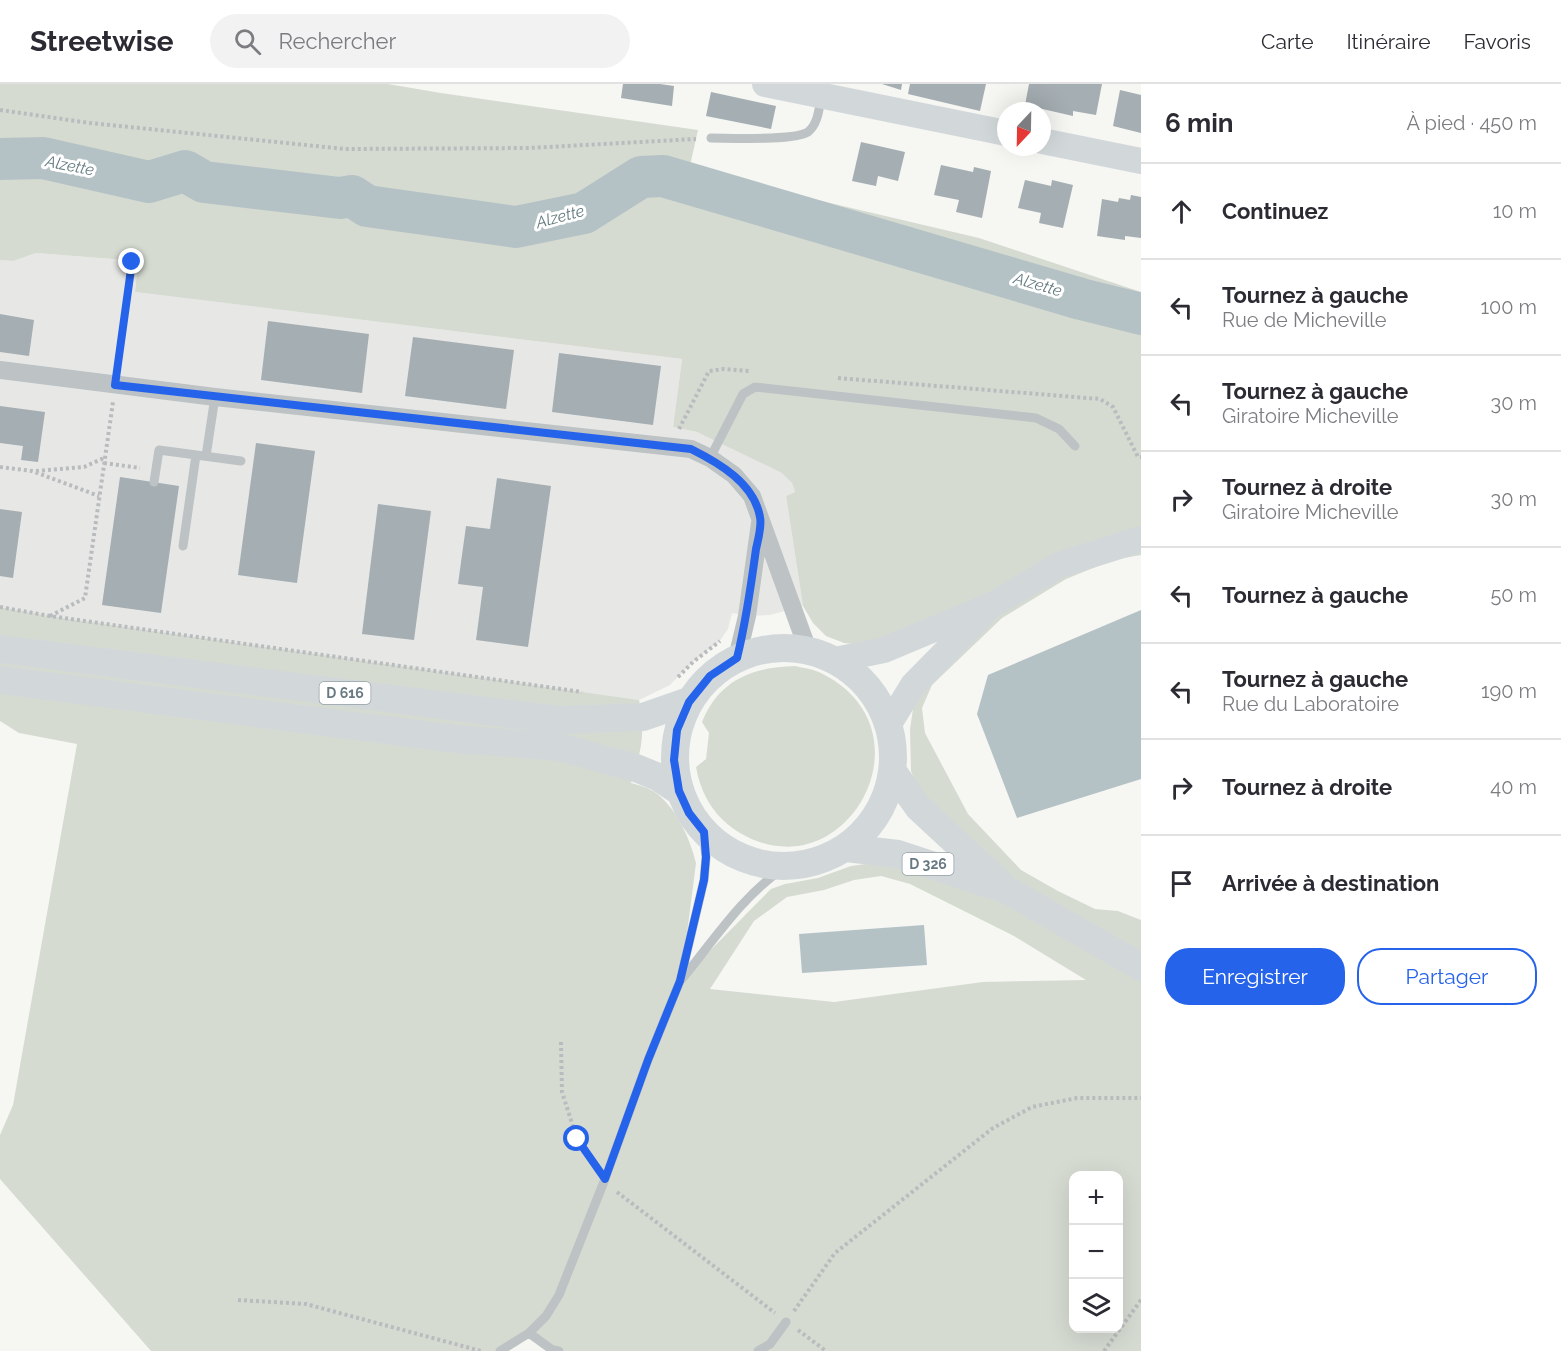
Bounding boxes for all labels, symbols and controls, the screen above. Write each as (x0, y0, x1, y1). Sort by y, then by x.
search box (210, 14, 630, 68)
text: Streetwise (30, 25, 174, 58)
icon: search (231, 25, 264, 58)
text: Rechercher (279, 28, 396, 54)
text: Carte (1261, 29, 1313, 54)
text: Itinéraire (1346, 29, 1430, 54)
text: Favoris (1463, 29, 1531, 54)
north arrow (997, 102, 1051, 156)
text: 6 min (1165, 108, 1234, 138)
text: À pied · 450 m (1407, 111, 1537, 135)
water label: Alzette (43, 151, 96, 180)
icon: ahead (1165, 195, 1198, 228)
text: Continuez (1222, 198, 1328, 224)
text: 10 m (1493, 199, 1537, 223)
water label: Alzette (533, 201, 587, 232)
route end (118, 248, 144, 274)
water label: Alzette (1011, 268, 1064, 300)
text: Tournez à gauche (1222, 282, 1408, 308)
icon: left (1165, 291, 1198, 324)
text: 100 m (1480, 295, 1537, 319)
text: Rue de Micheville (1222, 308, 1387, 332)
text: Tournez à gauche (1222, 378, 1408, 404)
icon: left (1165, 387, 1198, 420)
text: 30 m (1491, 391, 1537, 415)
text: Giratoire Micheville (1222, 404, 1398, 428)
text: Tournez à droite (1222, 474, 1392, 500)
icon: right (1165, 483, 1198, 516)
text: 30 m (1491, 487, 1537, 511)
text: Giratoire Micheville (1222, 500, 1398, 524)
icon: left (1165, 579, 1198, 612)
text: Tournez à gauche (1222, 582, 1408, 608)
text: 50 m (1490, 583, 1537, 607)
text: Tournez à gauche (1222, 666, 1408, 692)
icon: left (1165, 675, 1198, 708)
text: 190 m (1481, 679, 1537, 703)
road number: D 616 (320, 682, 370, 704)
text: Rue du Laboratoire (1222, 692, 1399, 716)
icon: right (1165, 771, 1198, 804)
text: Tournez à droite (1222, 774, 1392, 800)
text: 40 m (1490, 775, 1537, 799)
road number: D 326 (902, 853, 954, 875)
icon: arrive (1165, 867, 1198, 900)
text: Arrivée à destination (1222, 870, 1439, 896)
button: Enregistrer (1165, 948, 1345, 1005)
button: Partager (1357, 948, 1537, 1005)
route start (563, 1125, 589, 1151)
map controls (1069, 1171, 1123, 1333)
button: + (1069, 1171, 1123, 1225)
button: − (1069, 1225, 1123, 1279)
button: layers (1069, 1279, 1123, 1333)

